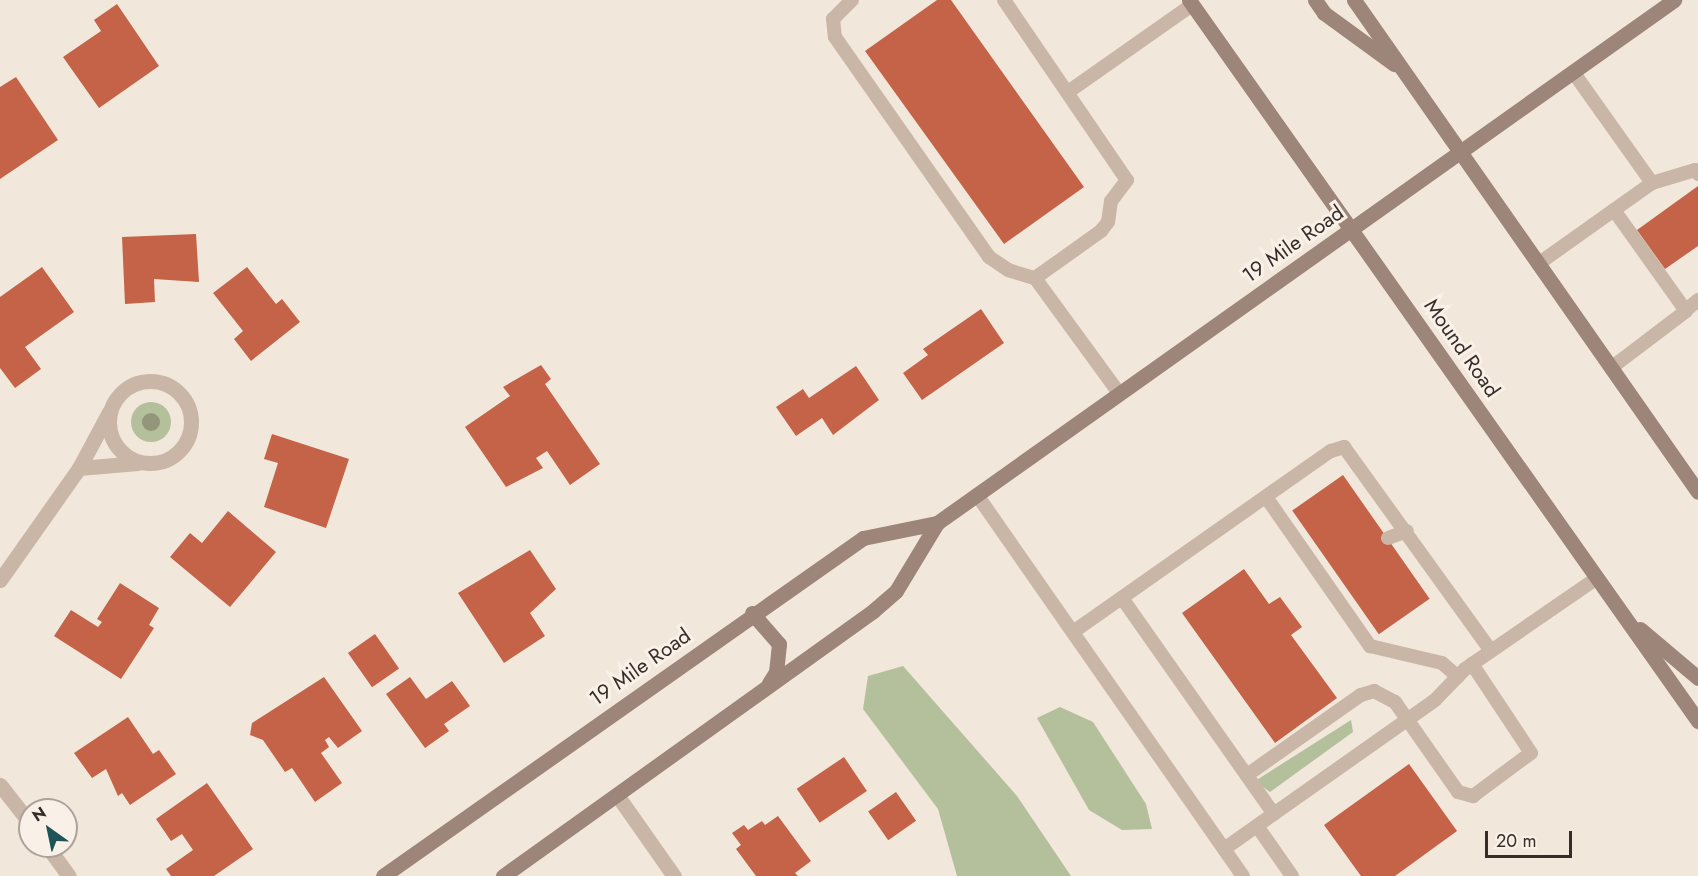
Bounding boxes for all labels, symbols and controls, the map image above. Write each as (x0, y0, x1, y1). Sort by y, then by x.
street label: 19 Mile Road (1238, 200, 1348, 288)
street label: Mound Road (1419, 294, 1505, 402)
street label: 19 Mile Road (585, 623, 695, 711)
north arrow (18, 798, 78, 858)
text: N (27, 801, 51, 827)
scale bar (1488, 819, 1575, 857)
text: 20 m (1496, 828, 1536, 854)

